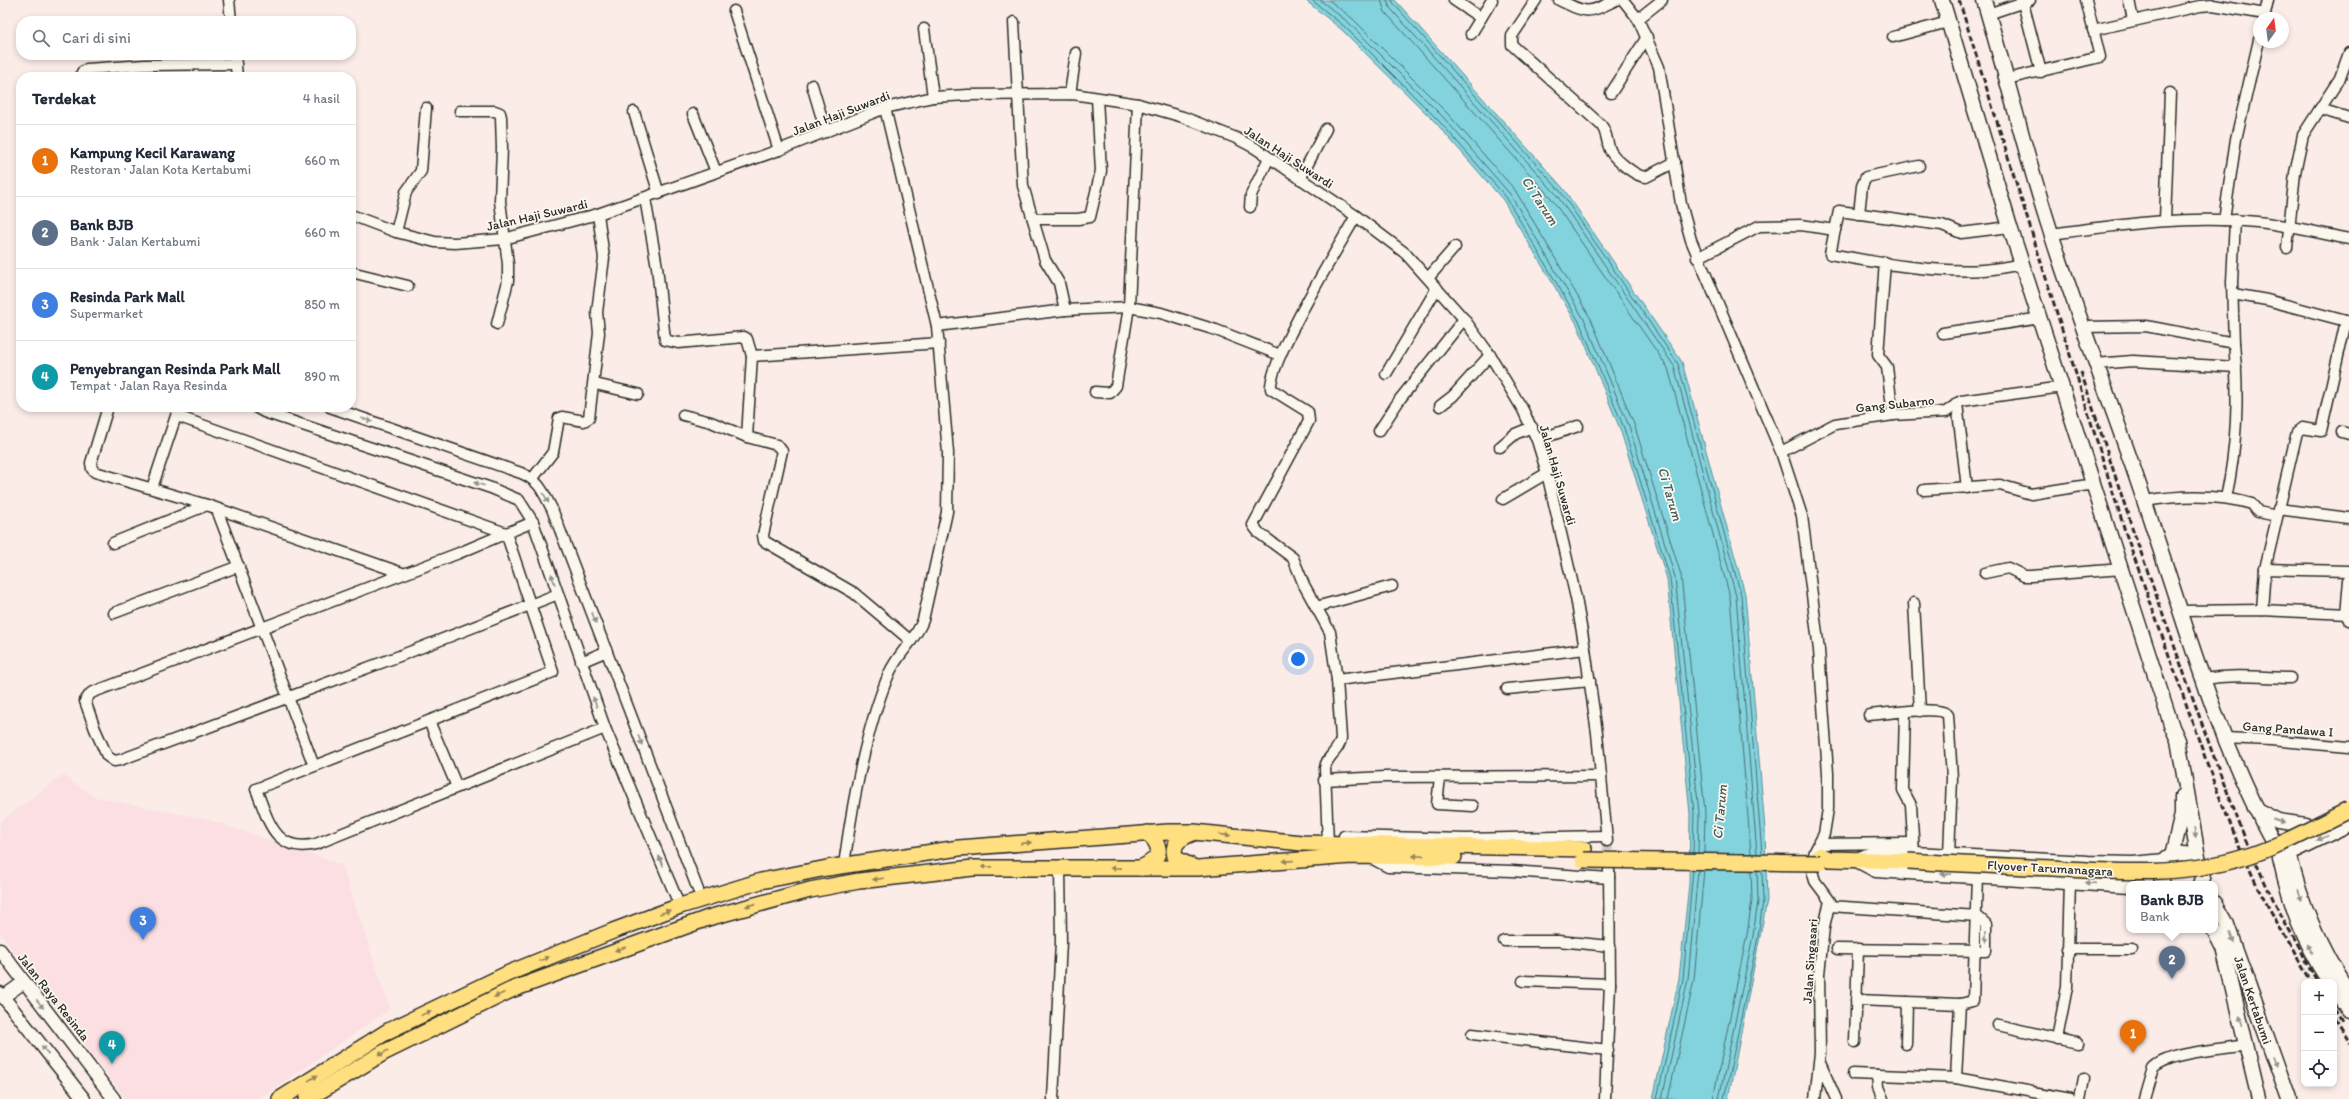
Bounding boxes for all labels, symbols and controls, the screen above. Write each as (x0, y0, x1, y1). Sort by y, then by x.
north arrow (2253, 12, 2289, 48)
search box (16, 16, 356, 60)
icon: search (30, 27, 52, 49)
text: Cari di sini (62, 29, 131, 47)
street label: Jalan Haji Suwardi (790, 87, 892, 139)
text: Terdekat (32, 88, 96, 108)
text: 4 hasil (303, 91, 340, 106)
street label: Jalan Haji Suwardi (1242, 123, 1336, 191)
text: Kampung Kecil Karawang (70, 144, 235, 162)
text: 1 (42, 153, 48, 168)
text: 660 m (304, 153, 340, 168)
text: Restoran · Jalan Kota Kertabumi (70, 162, 251, 177)
water label: Ci Tarum (1518, 173, 1563, 229)
street label: Jalan Haji Suwardi (485, 196, 589, 234)
text: Bank BJB (70, 216, 134, 234)
text: 2 (42, 225, 48, 240)
text: 660 m (304, 225, 340, 240)
text: Bank · Jalan Kertabumi (70, 234, 200, 249)
text: Resinda Park Mall (70, 288, 185, 306)
text: 3 (41, 297, 49, 312)
text: 850 m (304, 297, 340, 312)
text: Supermarket (70, 306, 143, 321)
text: Penyebrangan Resinda Park Mall (70, 360, 281, 378)
text: 4 (41, 369, 49, 384)
text: 890 m (304, 369, 340, 384)
text: Tempat · Jalan Raya Resinda (70, 378, 227, 393)
street label: Gang Subarno (1855, 392, 1936, 416)
one-way arrow (361, 417, 373, 423)
street label: Jalan Haji Suwardi (1537, 423, 1579, 527)
water label: Ci Tarum (1654, 465, 1686, 524)
one-way arrow (472, 481, 484, 487)
one-way arrow (543, 492, 549, 503)
one-way arrow (549, 572, 555, 584)
one-way arrow (592, 613, 598, 625)
your location (1288, 649, 1308, 669)
one-way arrow (592, 695, 598, 707)
street label: Gang Pandawa I (2242, 718, 2334, 740)
one-way arrow (638, 734, 644, 746)
water label: Ci Tarum (1709, 783, 1731, 840)
one-way arrow (2273, 818, 2285, 824)
one-way arrow (2192, 827, 2198, 839)
one-way arrow (1219, 832, 1231, 838)
one-way arrow (2317, 835, 2328, 841)
one-way arrow (1020, 840, 1032, 847)
one-way arrow (1411, 853, 1424, 859)
one-way arrow (657, 854, 663, 866)
one-way arrow (1282, 857, 1294, 864)
street label: Flyover Tarumanagara (1987, 857, 2114, 879)
one-way arrow (980, 864, 993, 870)
one-way arrow (1109, 865, 1122, 871)
one-way arrow (1939, 871, 1952, 877)
one-way arrow (872, 876, 884, 882)
one-way arrow (2084, 880, 2096, 887)
popup (2126, 881, 2218, 933)
one-way arrow (2297, 889, 2303, 901)
text: Bank BJB (2140, 891, 2204, 909)
one-way arrow (745, 902, 757, 908)
pin: 3 (130, 907, 156, 940)
one-way arrow (659, 909, 671, 915)
text: Bank (2140, 909, 2169, 924)
street label: Jalan Singasari (1800, 918, 1820, 1004)
one-way arrow (1983, 931, 1989, 944)
one-way arrow (2229, 932, 2235, 944)
one-way arrow (2306, 943, 2313, 955)
one-way arrow (614, 946, 626, 952)
pin: 2 (2159, 946, 2185, 979)
street label: Jalan Raya Resinda (15, 950, 93, 1044)
street label: Jalan Kertabumi (2231, 954, 2275, 1046)
one-way arrow (538, 956, 549, 962)
map controls (2301, 979, 2337, 1087)
button: + (2301, 979, 2337, 1015)
one-way arrow (493, 992, 505, 998)
one-way arrow (36, 998, 45, 1009)
one-way arrow (420, 1010, 431, 1016)
one-way arrow (2237, 1014, 2243, 1026)
button: − (2301, 1015, 2337, 1051)
pin: 1 (2120, 1020, 2146, 1053)
pin: 4 (99, 1031, 125, 1064)
one-way arrow (41, 1044, 50, 1055)
one-way arrow (377, 1050, 389, 1056)
button: locate (2301, 1051, 2337, 1087)
one-way arrow (2271, 1055, 2277, 1067)
one-way arrow (307, 1074, 319, 1081)

